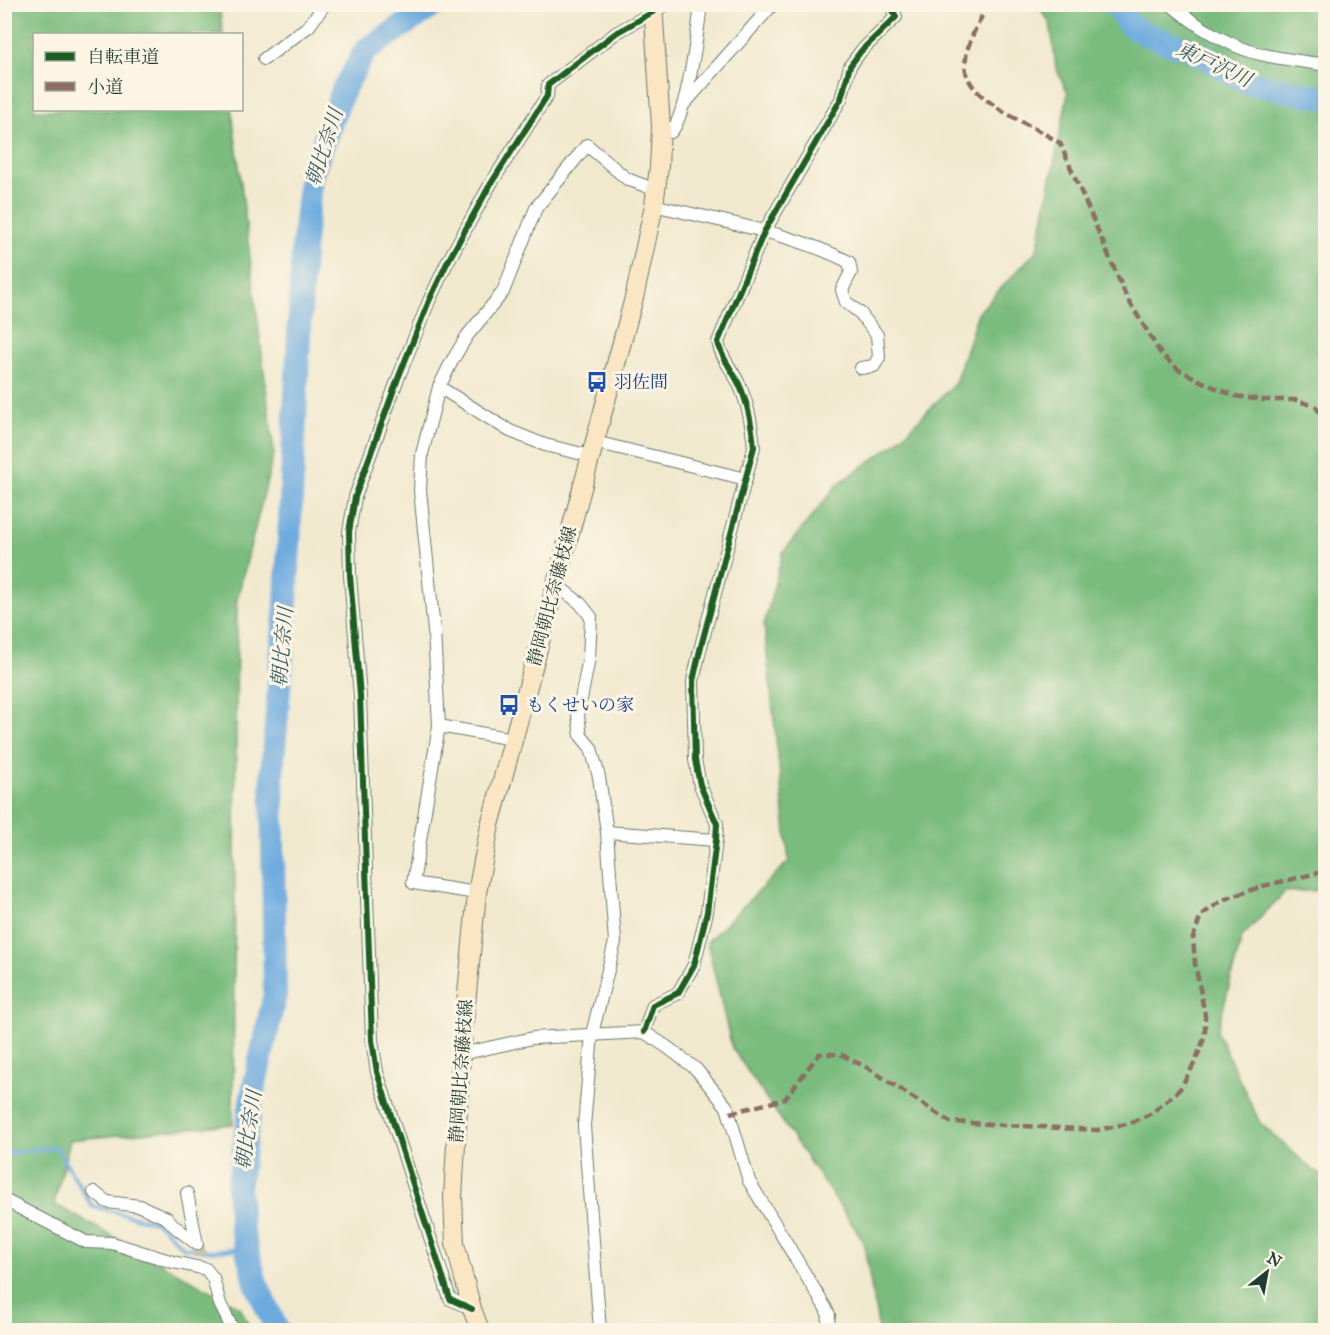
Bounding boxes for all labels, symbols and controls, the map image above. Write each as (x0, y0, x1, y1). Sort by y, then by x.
legend (33, 33, 243, 111)
water label: 東戸沢川 (1173, 36, 1257, 93)
text: 自転車道 (87, 46, 159, 68)
text: 小道 (87, 76, 123, 98)
water label: 朝比奈川 (300, 103, 348, 189)
bus stop icon: 羽佐間 (585, 370, 609, 394)
place label: 羽佐間 (614, 371, 668, 393)
street label: 静岡朝比奈藤枝線 (523, 524, 581, 668)
water label: 朝比奈川 (267, 604, 298, 688)
bus stop icon: もくせいの家 (497, 693, 521, 717)
place label: もくせいの家 (526, 694, 634, 716)
street label: 静岡朝比奈藤枝線 (445, 998, 477, 1144)
water label: 朝比奈川 (230, 1087, 266, 1171)
north arrow (1237, 1242, 1297, 1302)
text: N (1264, 1248, 1286, 1271)

